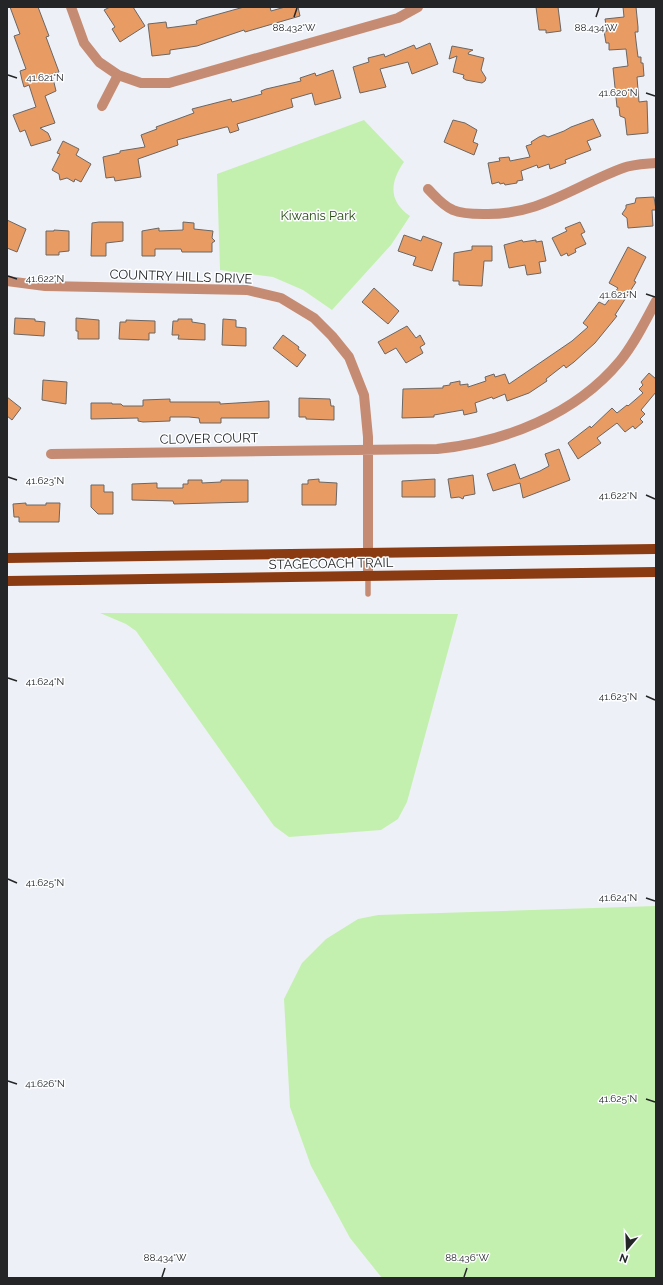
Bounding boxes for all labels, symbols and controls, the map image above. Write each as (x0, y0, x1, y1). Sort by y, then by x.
text: 88.432°W (273, 22, 316, 33)
text: 88.434°W (574, 22, 618, 33)
text: 41.621°N (26, 72, 64, 83)
text: 41.620°N (598, 87, 638, 98)
park label: Kiwanis Park (280, 208, 356, 223)
street label: COUNTRY HILLS DRIVE (109, 267, 253, 286)
text: 41.622°N (26, 273, 64, 284)
text: 41.621°N (599, 289, 637, 300)
street label: CLOVER COURT (159, 430, 259, 447)
text: 41.623°N (26, 475, 64, 486)
text: 41.622°N (599, 490, 637, 501)
street label: STAGECOACH TRAIL (269, 555, 394, 572)
text: 41.624°N (26, 676, 64, 687)
text: 41.623°N (599, 691, 637, 702)
text: 41.625°N (26, 877, 64, 888)
text: 41.624°N (599, 892, 637, 903)
text: 41.626°N (25, 1078, 65, 1089)
text: 41.625°N (599, 1093, 637, 1104)
north arrow (607, 1229, 647, 1269)
text: N (618, 1250, 630, 1265)
text: 88.434°W (143, 1252, 187, 1263)
text: 88.436°W (445, 1252, 489, 1263)

